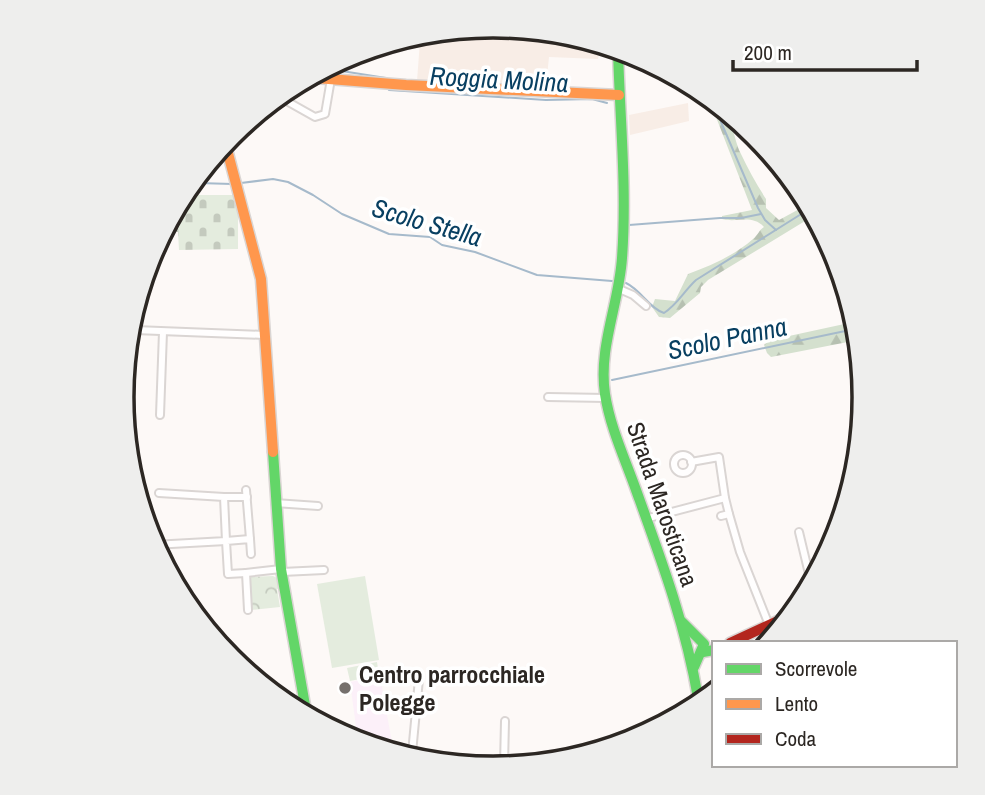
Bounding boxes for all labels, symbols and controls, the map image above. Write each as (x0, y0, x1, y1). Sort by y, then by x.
scale bar (733, 28, 917, 72)
text: 200 m (744, 38, 792, 67)
water label: Roggia Molina (429, 58, 569, 100)
water label: Scolo Stella (368, 190, 486, 254)
water label: Scolo Panna (664, 308, 790, 368)
street label: Strada Marosticana (620, 418, 706, 590)
legend (712, 641, 957, 767)
text: Scorrevole (775, 654, 857, 683)
place label: Centro parrocchiale Polegge (359, 658, 545, 718)
marker: Centro parrocchiale Polegge (337, 680, 353, 696)
text: Lento (775, 689, 818, 718)
text: Coda (775, 724, 817, 753)

